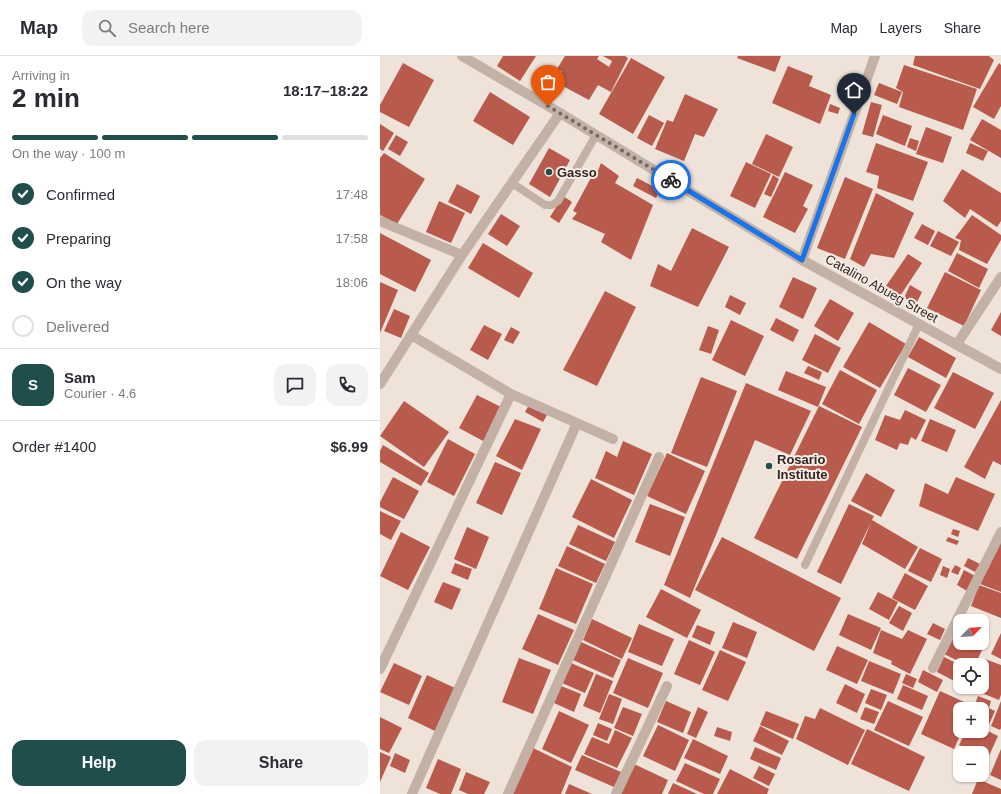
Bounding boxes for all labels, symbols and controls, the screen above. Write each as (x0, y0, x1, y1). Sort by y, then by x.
search box (82, 10, 362, 46)
text: Map (20, 17, 58, 38)
icon: search (96, 17, 118, 39)
text: Search here (128, 19, 210, 36)
text: Map (830, 20, 858, 36)
text: Layers (880, 20, 922, 36)
text: Share (944, 20, 981, 36)
pin (531, 65, 565, 106)
text: Arriving in (12, 68, 70, 83)
icon: bag (537, 71, 559, 93)
pin (837, 73, 871, 114)
icon: home (843, 79, 865, 101)
text: 18:17–18:22 (283, 82, 368, 99)
text: 2 min (12, 83, 80, 113)
text: On the way · 100 m (12, 146, 125, 161)
courier (651, 160, 691, 200)
place label: Gasso (557, 165, 597, 180)
marker: Gasso (544, 167, 554, 177)
icon: bike (660, 169, 682, 191)
icon: check (12, 183, 34, 205)
text: Confirmed (46, 186, 115, 203)
text: 17:48 (335, 187, 368, 202)
icon: check (12, 227, 34, 249)
text: Preparing (46, 230, 111, 247)
text: 17:58 (335, 231, 368, 246)
street label: Catalino Abueg Street (823, 251, 941, 326)
icon: check (12, 271, 34, 293)
text: On the way (46, 274, 122, 291)
text: 18:06 (335, 275, 368, 290)
text: Delivered (46, 318, 109, 335)
button: chat (274, 364, 316, 406)
button: phone (326, 364, 368, 406)
text: Sam (64, 369, 96, 386)
text: S (28, 376, 38, 393)
text: Courier · 4.6 (64, 386, 136, 401)
text: Order #1400 (12, 438, 96, 455)
text: $6.99 (330, 438, 368, 455)
place label: Rosario Institute (777, 452, 828, 482)
marker: Rosario Institute (764, 461, 774, 471)
north arrow (953, 614, 989, 650)
map controls (953, 614, 989, 782)
button: locate (953, 658, 989, 694)
button: + (953, 702, 989, 738)
button: Help (12, 740, 186, 786)
button: Share (194, 740, 368, 786)
button: − (953, 746, 989, 782)

